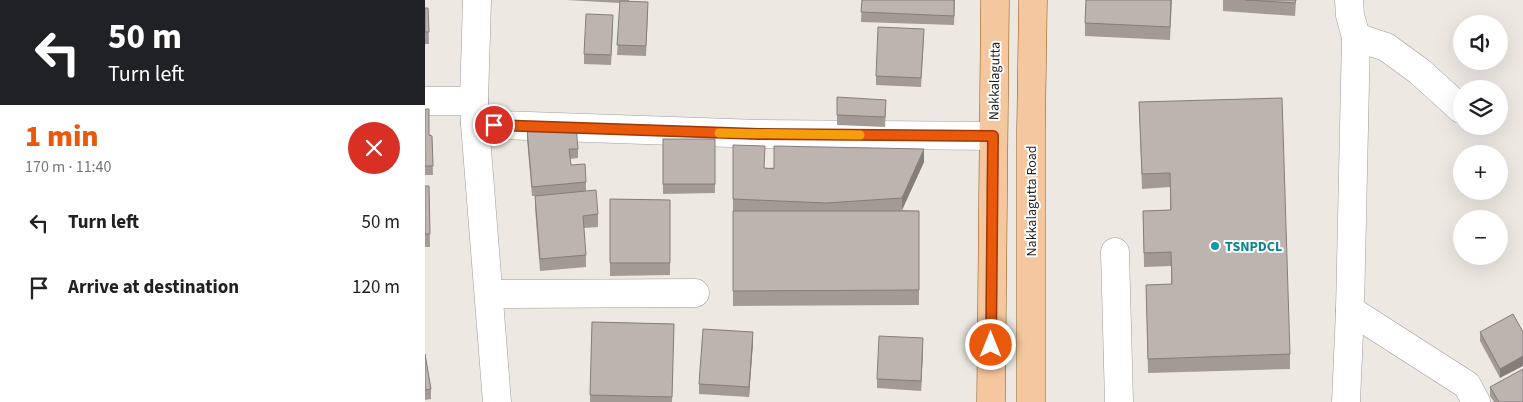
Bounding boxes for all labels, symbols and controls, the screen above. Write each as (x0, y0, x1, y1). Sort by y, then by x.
text: 50 m (108, 12, 182, 62)
map controls (1453, 15, 1508, 265)
button: sound (1453, 15, 1508, 70)
icon: left (25, 20, 90, 85)
street label: Nakkalagutta (984, 42, 1006, 120)
text: Turn left (108, 58, 184, 90)
button: layers (1453, 80, 1508, 135)
pin (473, 104, 515, 146)
icon: arrive (480, 111, 508, 139)
text: 1 min (25, 115, 99, 158)
button: close (348, 122, 400, 174)
button: + (1453, 145, 1508, 200)
street label: Nakkalagutta Road (1022, 146, 1042, 256)
text: 170 m · 11:40 (25, 156, 112, 178)
icon: left (25, 209, 53, 237)
text: Turn left (68, 209, 139, 236)
text: 50 m (362, 209, 400, 236)
button: − (1453, 210, 1508, 265)
place label: TSNPDCL (1225, 237, 1282, 257)
marker: TSNPDCL (1209, 240, 1221, 252)
icon: arrive (25, 274, 53, 302)
text: Arrive at destination (68, 274, 239, 301)
text: 120 m (352, 274, 400, 301)
position arrow (964, 318, 1016, 370)

